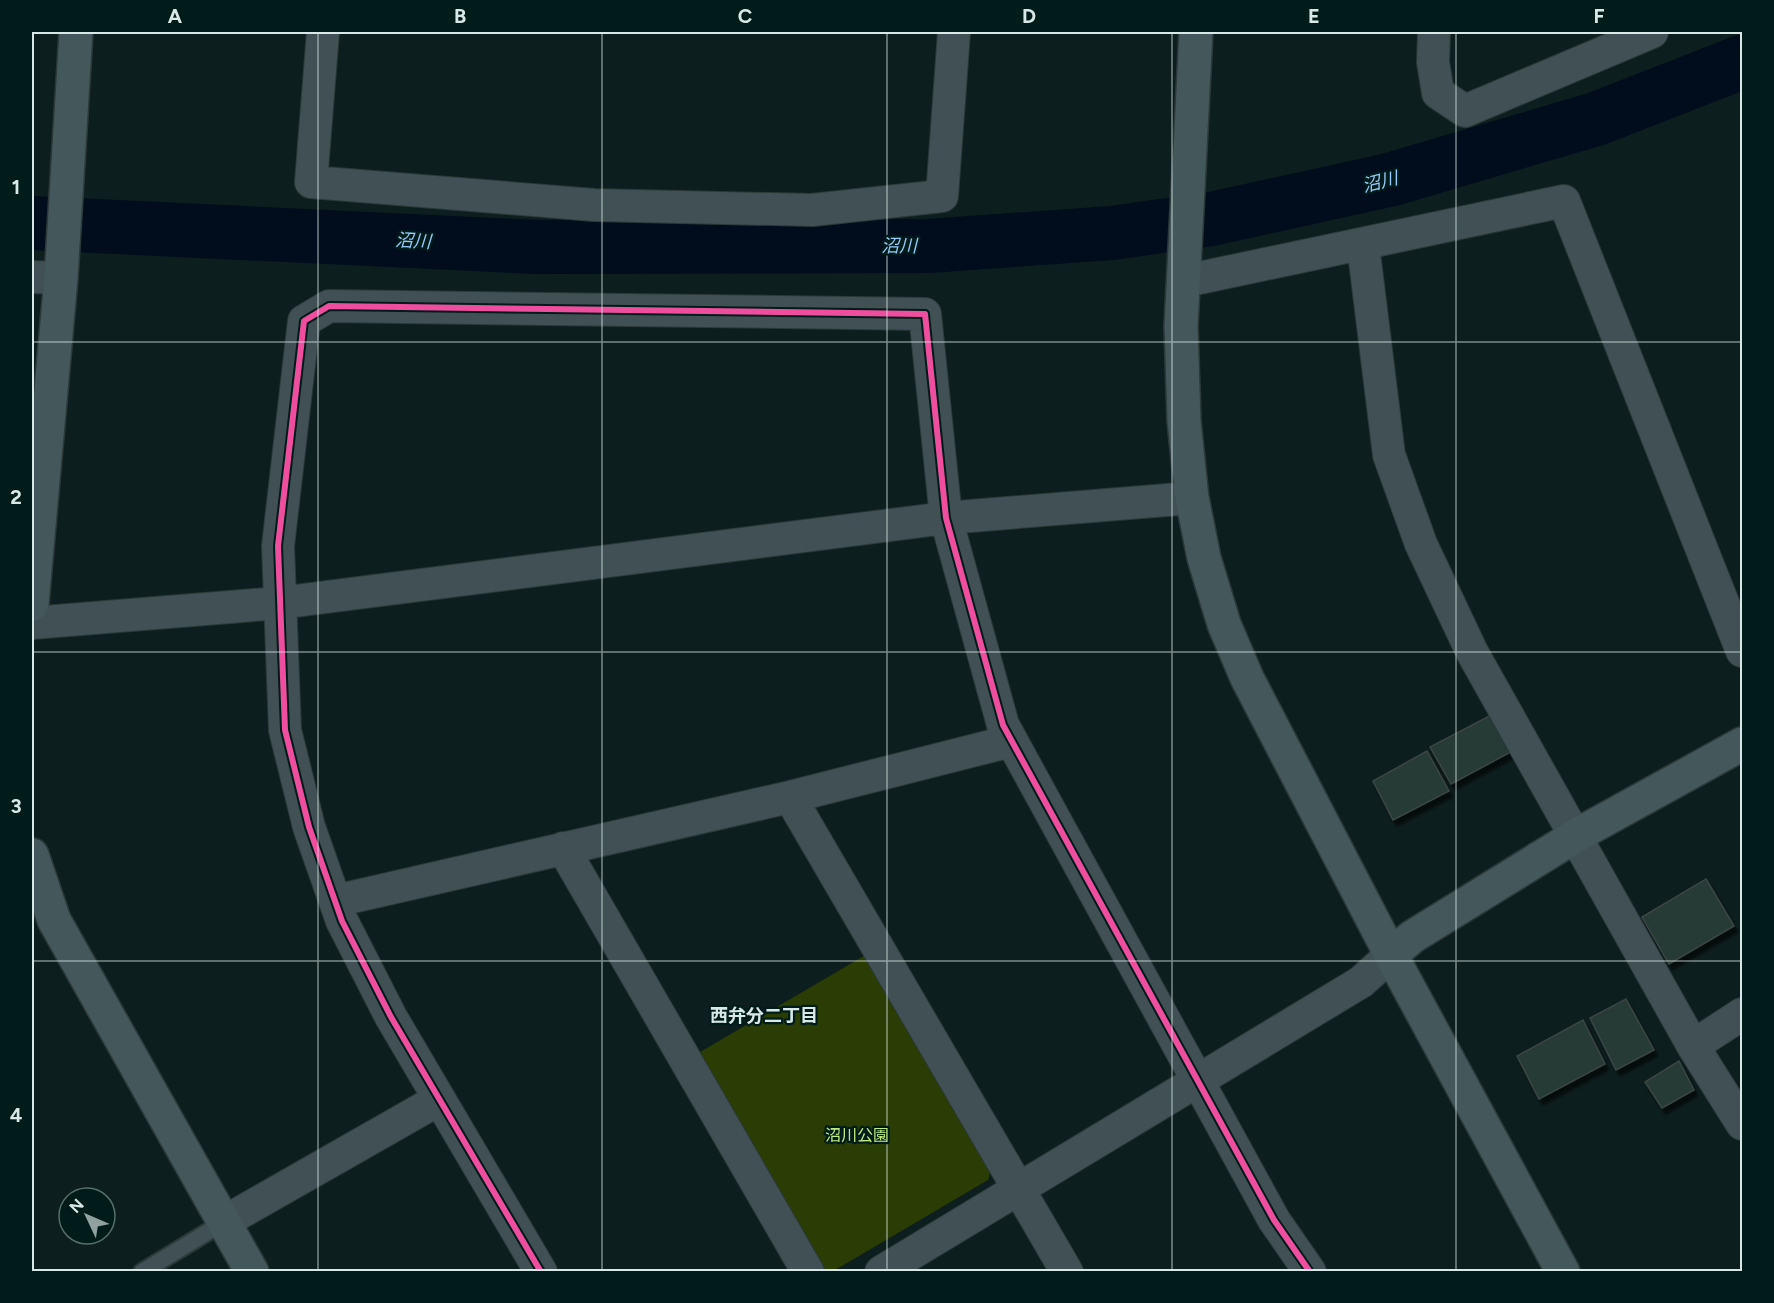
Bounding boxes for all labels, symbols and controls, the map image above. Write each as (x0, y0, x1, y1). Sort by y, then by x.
text: A (168, 4, 183, 28)
text: B (454, 4, 466, 28)
text: C (738, 4, 752, 28)
text: D (1022, 4, 1036, 28)
text: E (1308, 4, 1320, 28)
text: F (1593, 4, 1605, 28)
water label: 沼川 (1360, 166, 1402, 197)
text: 1 (12, 175, 20, 199)
water label: 沼川 (394, 229, 434, 253)
water label: 沼川 (881, 235, 919, 257)
text: 2 (10, 485, 22, 509)
text: 3 (10, 794, 22, 818)
district label: 西弁分二丁目 (710, 1005, 818, 1027)
text: 4 (10, 1103, 23, 1127)
park label: 沼川公園 (825, 1126, 889, 1145)
north arrow (57, 1186, 117, 1246)
text: N (65, 1195, 88, 1217)

